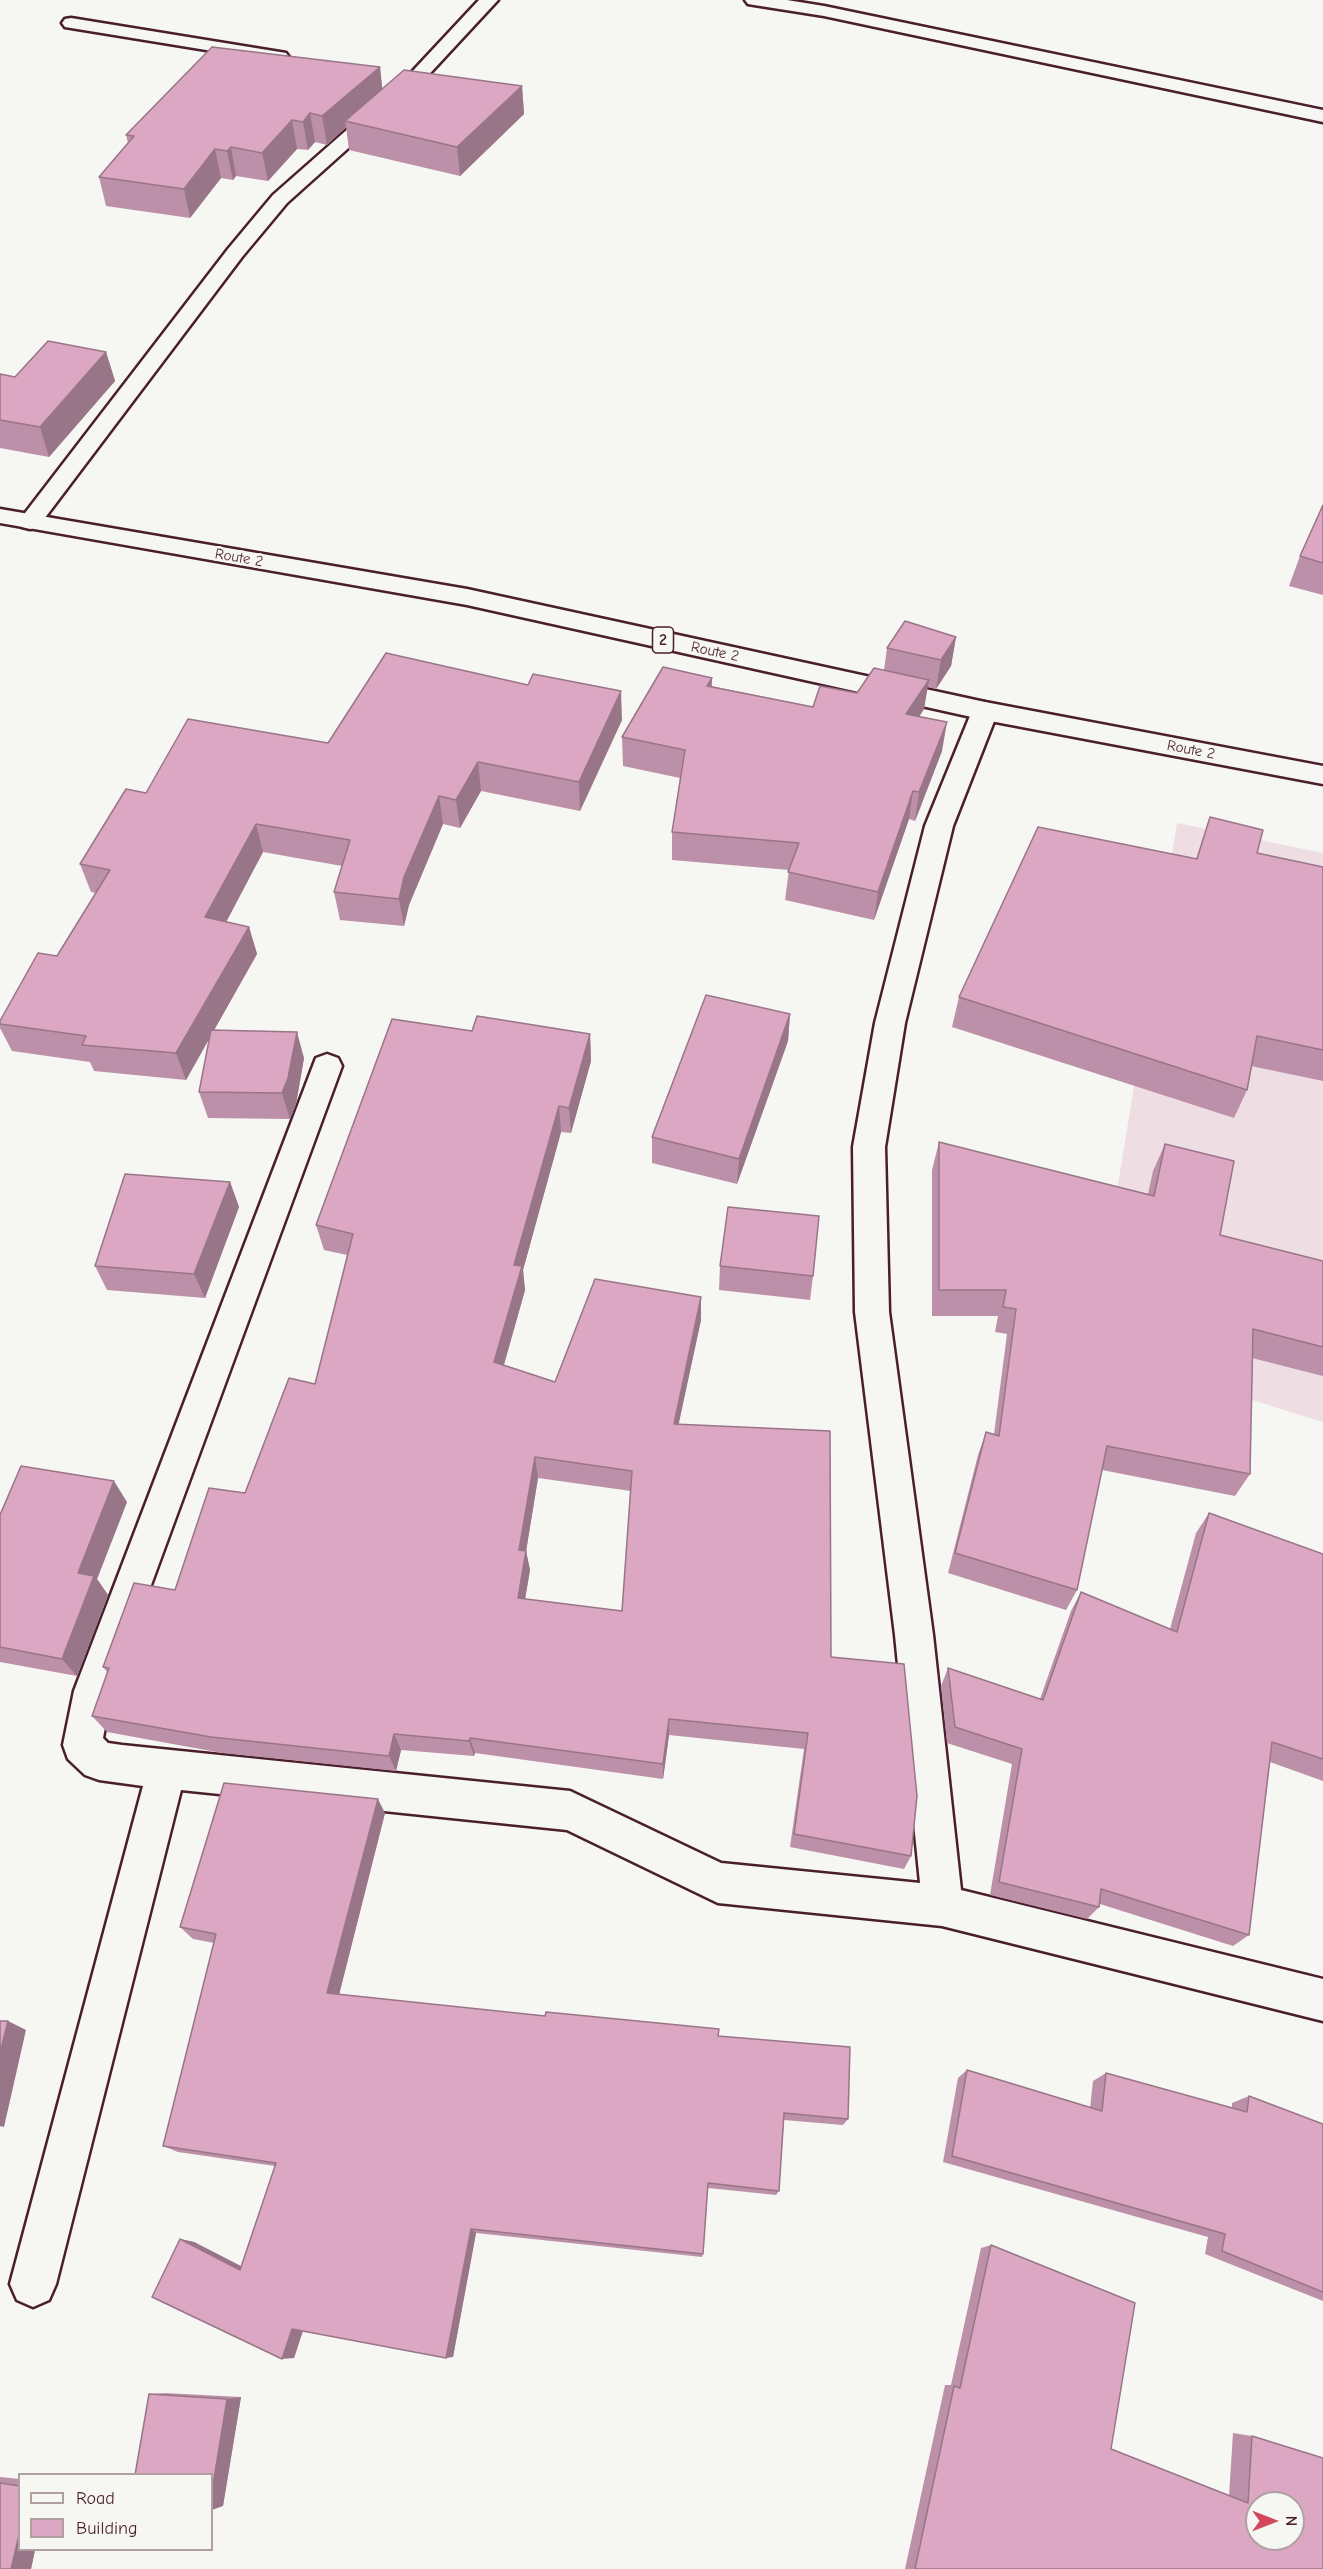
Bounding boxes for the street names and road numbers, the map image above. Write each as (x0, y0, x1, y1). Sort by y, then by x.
street label: Route 2 (214, 545, 264, 571)
road number: 2 (652, 627, 674, 653)
street label: Route 2 (689, 638, 741, 666)
street label: Route 2 (1165, 737, 1217, 763)

